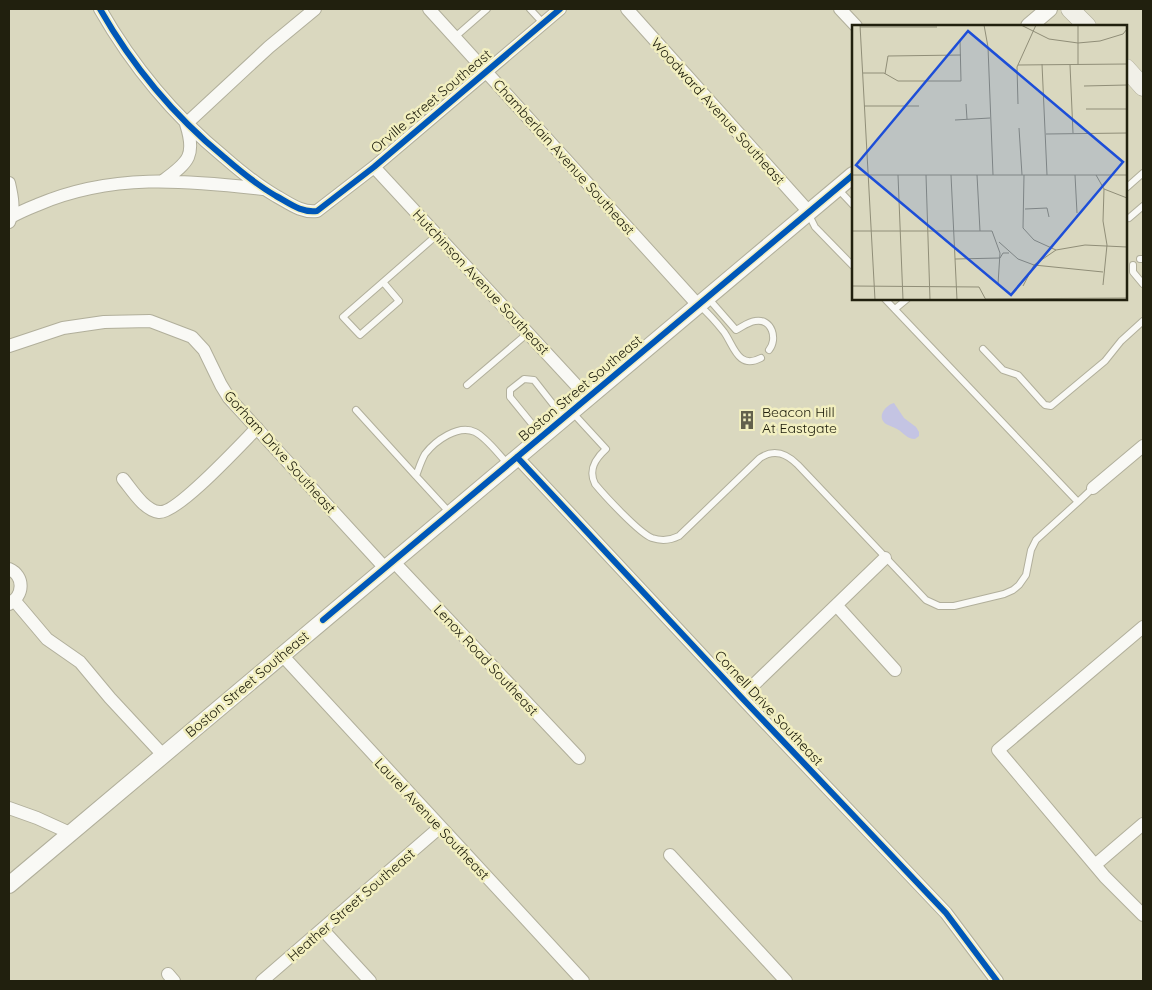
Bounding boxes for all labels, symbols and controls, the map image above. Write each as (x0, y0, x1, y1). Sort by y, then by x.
inset map (852, 25, 1127, 300)
street label: Woodward Avenue Southeast (647, 34, 789, 188)
street label: Orville Street Southeast (367, 45, 495, 157)
street label: Chamberlain Avenue Southeast (489, 75, 639, 239)
street label: Hutchinson Avenue Southeast (409, 206, 553, 359)
street label: Boston Street Southeast (514, 331, 646, 445)
street label: Gorham Drive Southeast (220, 387, 340, 517)
place label: Beacon Hill At Eastgate (762, 403, 837, 437)
building icon: Beacon Hill At Eastgate (736, 409, 758, 431)
street label: Lenox Road Southeast (430, 601, 542, 720)
street label: Boston Street Southeast (181, 627, 313, 741)
street label: Cornell Drive Southeast (711, 646, 827, 770)
street label: Laurel Avenue Southeast (371, 754, 493, 884)
street label: Heather Street Southeast (284, 845, 419, 965)

